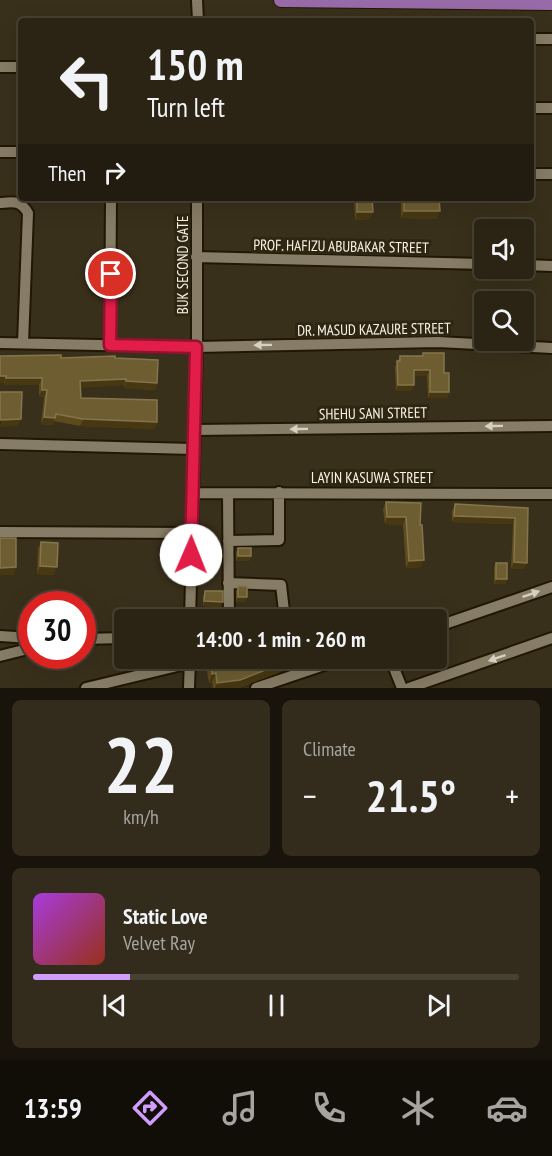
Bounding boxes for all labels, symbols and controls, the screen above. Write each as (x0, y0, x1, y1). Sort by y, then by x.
text: 150 m (147, 37, 244, 92)
icon: left (48, 42, 126, 120)
text: Turn left (147, 90, 225, 124)
icon: right (98, 156, 131, 189)
text: Then (48, 159, 86, 187)
street label: BUK SECOND GATE (173, 216, 192, 314)
map controls (474, 219, 534, 351)
button: sound (474, 219, 534, 279)
street label: PROF. HAFIZU ABUBAKAR STREET (253, 235, 429, 257)
pin (85, 248, 136, 299)
icon: arrive (94, 257, 127, 290)
button: search (474, 291, 534, 351)
street label: DR. MASUD KAZAURE STREET (297, 318, 451, 340)
one-way arrow (253, 341, 272, 350)
street label: SHEHU SANI STREET (319, 403, 427, 423)
one-way arrow (484, 421, 503, 431)
one-way arrow (289, 424, 308, 433)
street label: LAYIN KASUWA STREET (311, 468, 433, 487)
position arrow (159, 523, 223, 587)
one-way arrow (523, 589, 541, 599)
speed limit sign: 30 (18, 591, 96, 669)
text: 14:00 · 1 min · 260 m (195, 625, 366, 653)
one-way arrow (488, 653, 506, 663)
text: 22 (104, 714, 178, 815)
text: Climate (303, 736, 356, 762)
text: 21.5° (366, 766, 456, 824)
text: − (303, 774, 317, 817)
text: + (505, 774, 519, 817)
text: km/h (123, 804, 159, 830)
text: Static Love (123, 902, 208, 930)
text: Velvet Ray (123, 930, 195, 956)
icon: previous (98, 989, 131, 1022)
icon: pause (260, 989, 293, 1022)
icon: next (422, 989, 455, 1022)
icon: directions (129, 1087, 171, 1129)
icon: music (219, 1087, 261, 1129)
icon: phone (308, 1087, 350, 1129)
icon: climate (397, 1087, 439, 1129)
icon: car (486, 1087, 528, 1129)
text: 13:59 (24, 1091, 82, 1125)

